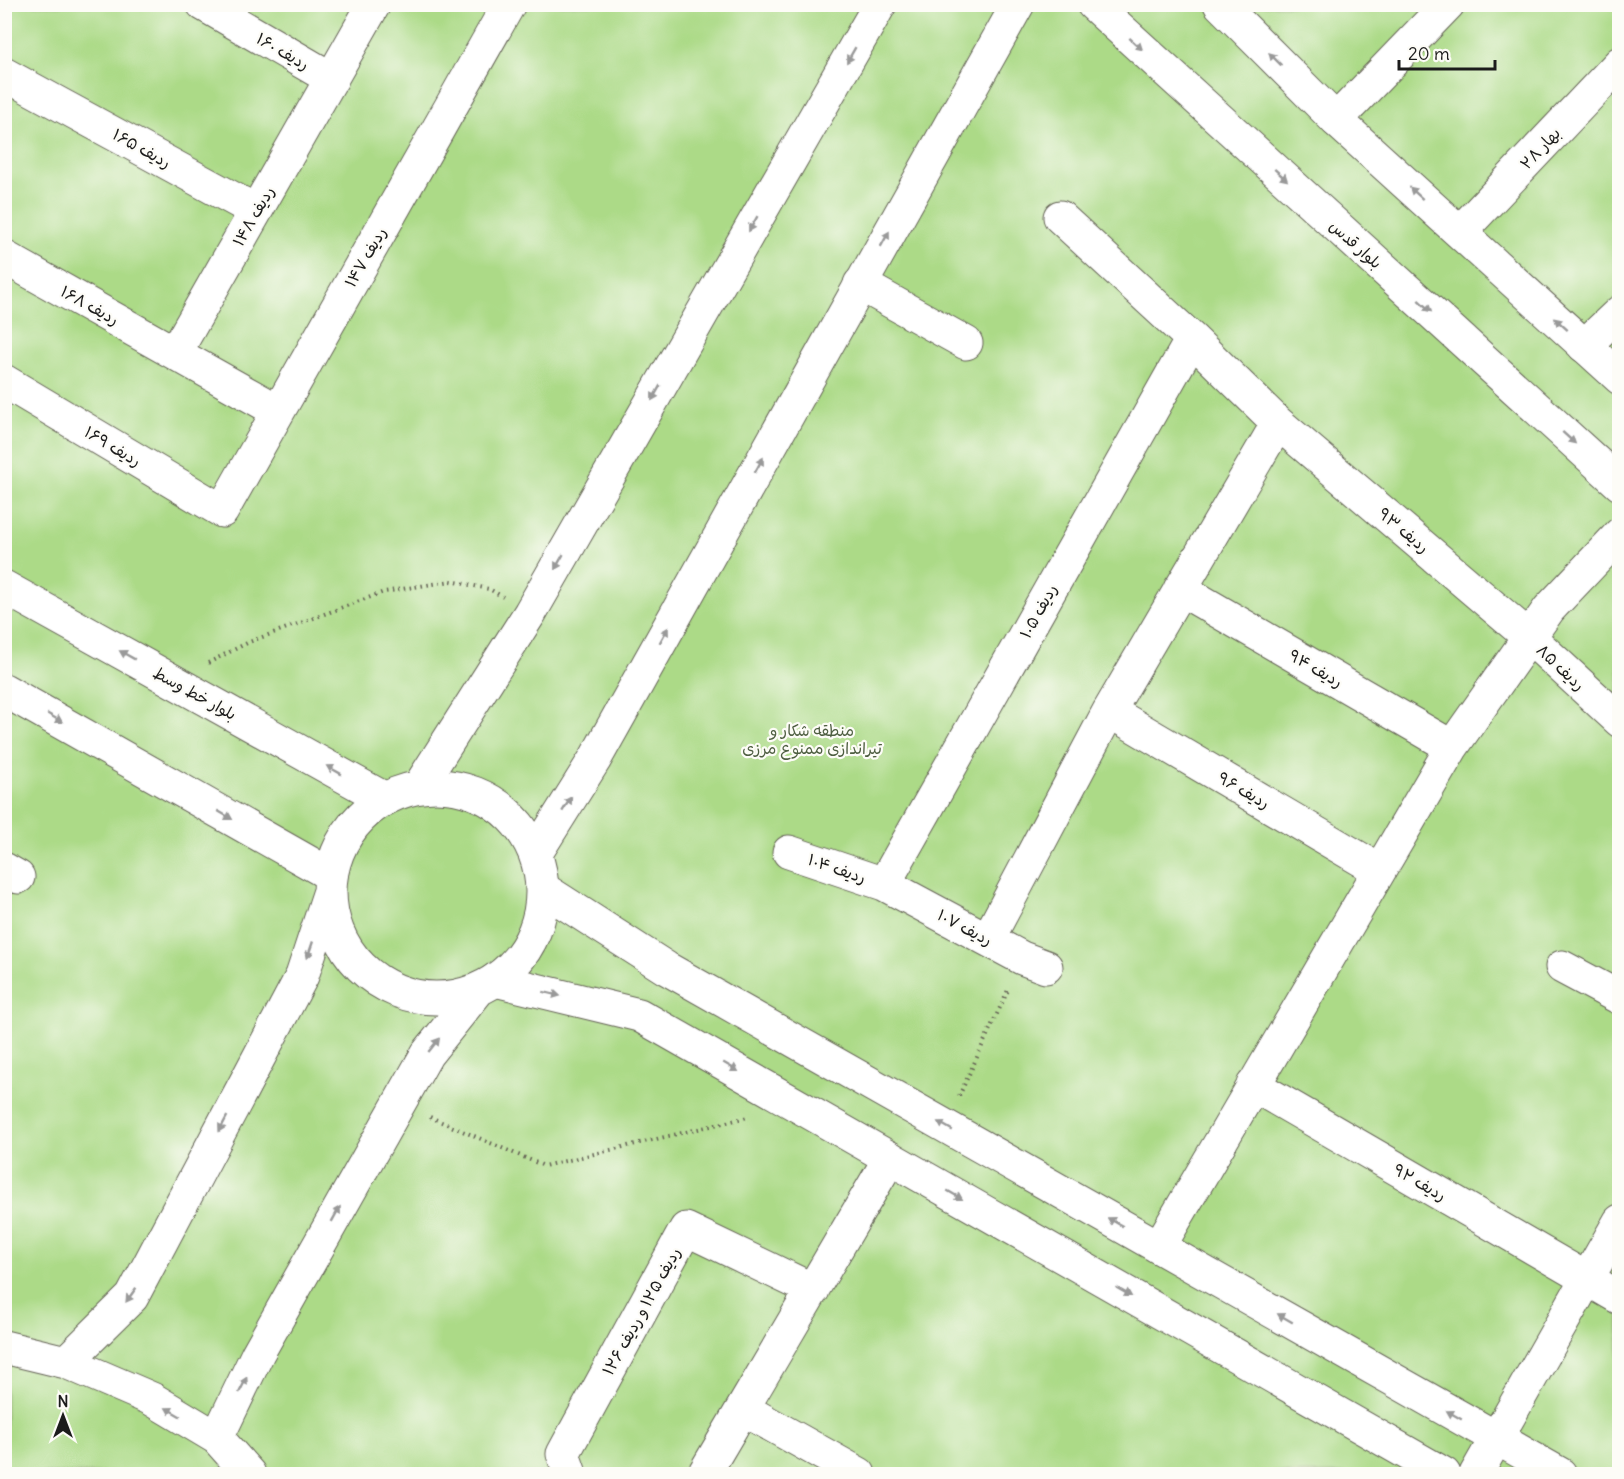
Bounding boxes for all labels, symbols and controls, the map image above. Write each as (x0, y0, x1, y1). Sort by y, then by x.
street label: ردیف ۱۶۰ (253, 28, 313, 74)
scale bar (1399, 33, 1495, 71)
one-way arrow (1129, 37, 1144, 51)
text: 20 m (1408, 42, 1450, 65)
one-way arrow (845, 47, 856, 63)
one-way arrow (1267, 52, 1282, 66)
street label: بهار ۲۸ (1516, 123, 1564, 173)
street label: ردیف ۱۶۵ (109, 124, 175, 172)
one-way arrow (1273, 168, 1288, 182)
street label: ردیف ۱۴۸ (228, 182, 278, 250)
one-way arrow (1409, 186, 1424, 200)
street label: بلوار قدس (1325, 215, 1386, 273)
one-way arrow (748, 216, 759, 232)
street label: ردیف ۱۴۷ (340, 223, 390, 291)
one-way arrow (880, 230, 890, 247)
street label: ردیف ۱۶۸ (57, 281, 123, 329)
one-way arrow (1417, 299, 1432, 312)
one-way arrow (1553, 317, 1568, 331)
one-way arrow (651, 385, 661, 402)
street label: ردیف ۱۶۹ (81, 421, 145, 471)
one-way arrow (1561, 431, 1576, 444)
one-way arrow (754, 456, 764, 473)
street label: ردیف ۹۳ (1375, 503, 1433, 557)
one-way arrow (553, 554, 564, 570)
street label: ردیف ۱۰۵ (1015, 580, 1061, 642)
one-way arrow (659, 627, 670, 643)
street label: ردیف ۸۵ (1533, 639, 1589, 695)
street label: ردیف ۹۴ (1285, 645, 1347, 691)
one-way arrow (118, 650, 135, 660)
street label: بلوار خط وسط (149, 662, 240, 725)
one-way arrow (47, 713, 64, 723)
park label: منطقه شکار و تیراندازی ممنوع مرزی (742, 720, 882, 760)
one-way arrow (325, 765, 342, 775)
street label: ردیف ۹۶ (1214, 767, 1274, 813)
one-way arrow (562, 796, 573, 812)
one-way arrow (217, 809, 233, 820)
street label: ردیف ۱۰۴ (805, 849, 869, 887)
street label: ردیف ۱۰۷ (934, 904, 996, 950)
one-way arrow (305, 941, 315, 959)
one-way arrow (543, 989, 561, 999)
one-way arrow (427, 1038, 439, 1053)
one-way arrow (723, 1062, 739, 1073)
one-way arrow (219, 1115, 229, 1133)
one-way arrow (936, 1121, 953, 1131)
street label: ردیف ۹۲ (1390, 1159, 1450, 1205)
one-way arrow (947, 1190, 964, 1200)
one-way arrow (331, 1205, 341, 1222)
one-way arrow (1106, 1217, 1123, 1227)
street label: ردیف ۱۲۵ و ردیف ۱۲۶ (598, 1244, 684, 1378)
one-way arrow (125, 1287, 137, 1303)
one-way arrow (1116, 1287, 1133, 1297)
one-way arrow (1276, 1314, 1293, 1324)
one-way arrow (238, 1377, 247, 1394)
north arrow (33, 1386, 93, 1446)
text: N (57, 1391, 69, 1411)
one-way arrow (165, 1406, 181, 1417)
one-way arrow (1446, 1409, 1462, 1420)

